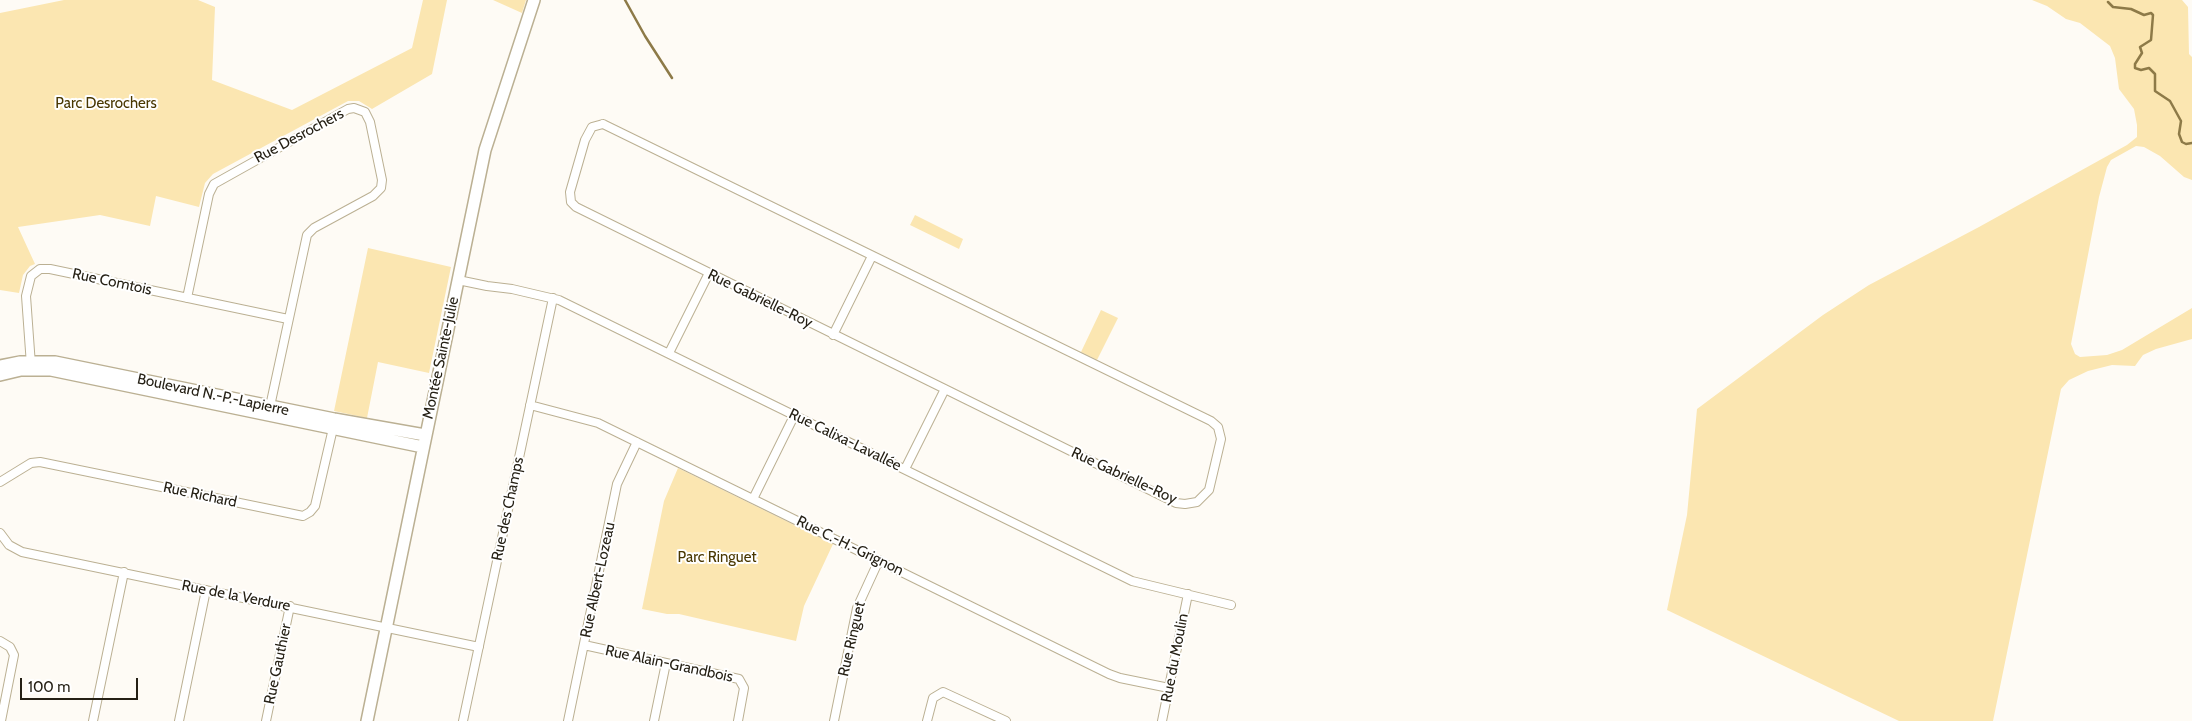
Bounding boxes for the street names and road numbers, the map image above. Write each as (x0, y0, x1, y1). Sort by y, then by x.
street label: Rue Desrochers (251, 105, 347, 167)
street label: Rue Comtois (71, 265, 153, 299)
street label: Rue Gabrielle-Roy (705, 266, 815, 332)
street label: Montée Sainte-Julie (419, 295, 463, 421)
street label: Boulevard N.-P.-Lapierre (135, 370, 291, 420)
street label: Rue Calixa-Lavallée (786, 405, 904, 475)
street label: Rue Gabrielle-Roy (1068, 444, 1180, 508)
street label: Rue des Champs (488, 455, 528, 563)
street label: Rue Richard (161, 478, 239, 512)
street label: Rue C.-H.-Grignon (793, 512, 907, 580)
street label: Rue Albert-Lozeau (577, 521, 619, 639)
street label: Rue de la Verdure (180, 577, 292, 615)
street label: Rue Ringuet (835, 600, 869, 678)
street label: Rue du Moulin (1158, 612, 1192, 704)
street label: Rue Gauthier (261, 622, 295, 706)
street label: Rue Alain-Grandbois (604, 642, 734, 686)

